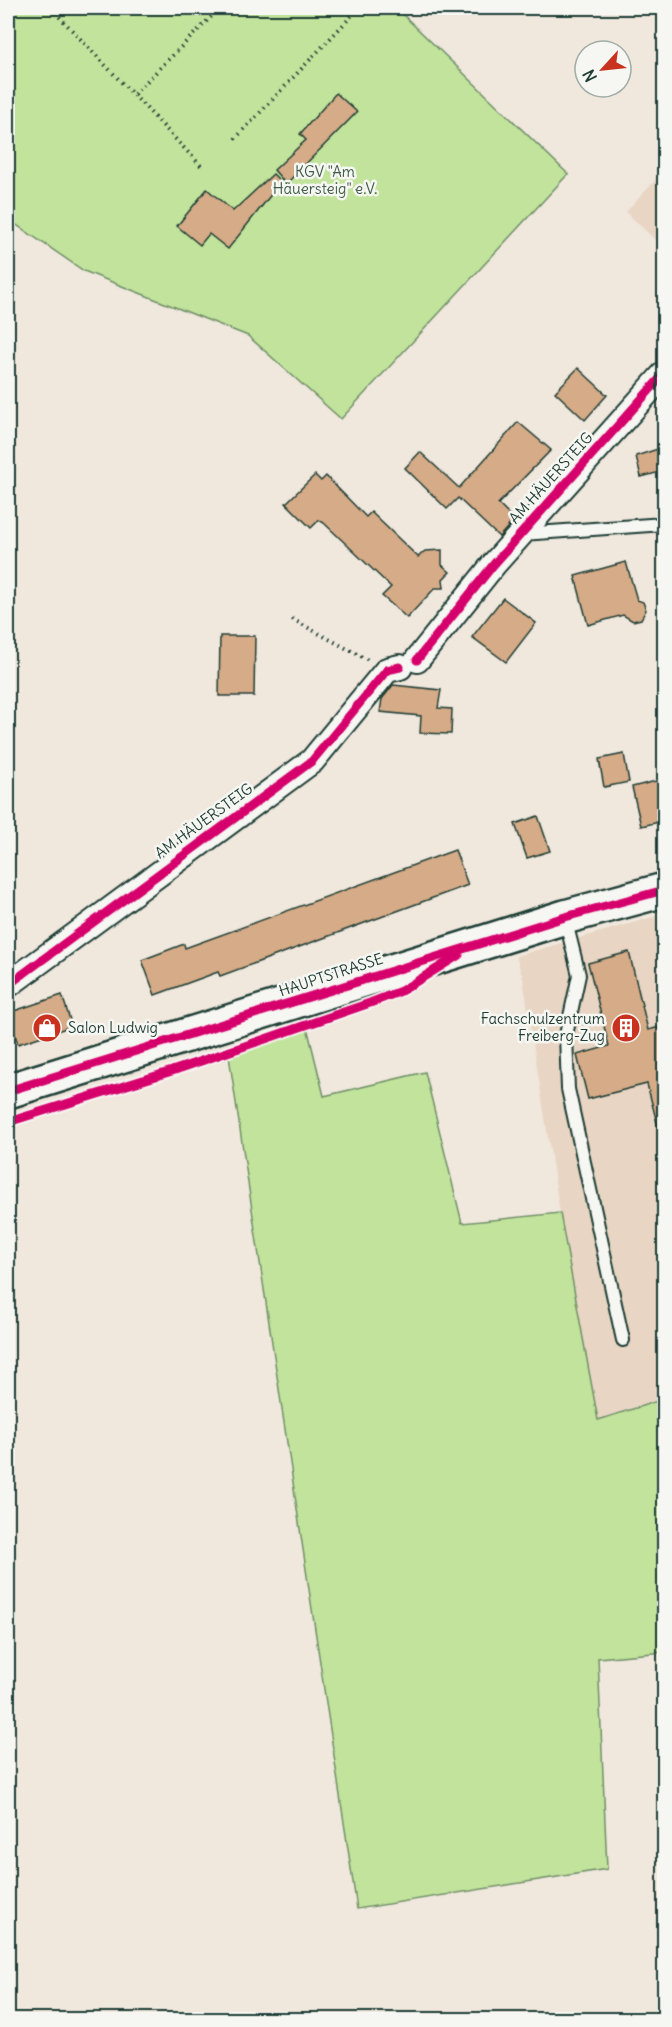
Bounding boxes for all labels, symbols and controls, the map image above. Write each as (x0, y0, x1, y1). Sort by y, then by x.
north arrow (573, 39, 633, 99)
text: N (578, 66, 601, 85)
park label: KGV "Am Häuersteig" e.V. (273, 162, 377, 198)
street label: AM HÄUERSTEIG (505, 428, 597, 527)
street label: AM HÄUERSTEIG (151, 779, 257, 863)
street label: HAUPTSTRASSE (276, 949, 385, 1000)
place label: Fachschulzentrum Freiberg-Zug (481, 1009, 605, 1045)
shop icon: Salon Ludwig (31, 1012, 63, 1044)
building icon: Fachschulzentrum Freiberg-Zug (610, 1012, 642, 1044)
place label: Salon Ludwig (68, 1018, 158, 1037)

